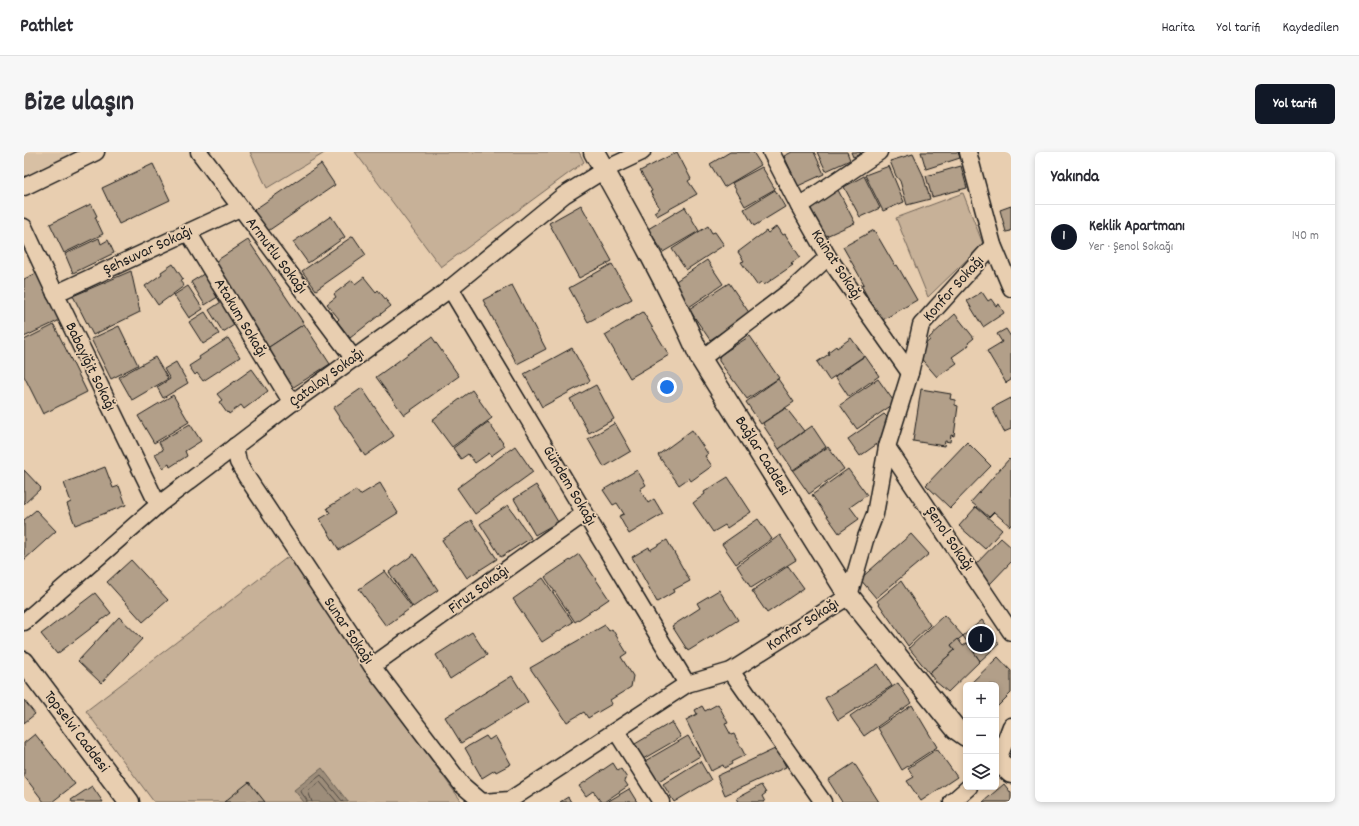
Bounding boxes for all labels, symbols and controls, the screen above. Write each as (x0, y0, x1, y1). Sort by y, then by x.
text: Pathlet (20, 14, 73, 41)
text: Harita (1161, 18, 1195, 38)
text: Yol tarifi (1217, 18, 1260, 38)
text: Kaydedilen (1282, 18, 1339, 38)
text: Bize ulaşın (24, 84, 134, 124)
button: Yol tarifi (1255, 84, 1335, 124)
text: Yakında (1051, 166, 1099, 190)
street label: Armutlu Sokağı (239, 213, 313, 299)
text: Keklik Apartmanı (1089, 216, 1185, 238)
street label: Şehsuvar Sokağı (99, 220, 197, 282)
street label: Kainat Sokağı (804, 225, 868, 305)
text: 1 (1063, 227, 1065, 246)
text: 140 m (1292, 227, 1319, 246)
text: Yer · Şenol Sokağı (1089, 238, 1173, 257)
street label: Konfor Sokağı (918, 251, 990, 327)
street label: Atakum Sokağı (207, 274, 273, 362)
street label: Babayiğit Sokağı (58, 319, 122, 416)
street label: Çatalay Sokağı (285, 343, 369, 413)
your location (657, 377, 677, 397)
street label: Bağlar Caddesi (728, 412, 796, 500)
street label: Gündem Sokağı (536, 442, 602, 530)
street label: Şenol Sokağı (919, 502, 979, 576)
street label: Firuz Sokağı (444, 560, 514, 620)
street label: Sunar Sokağı (317, 593, 379, 669)
street label: Konfor Sokağı (762, 593, 844, 657)
pin: 1 (968, 624, 994, 654)
map controls (963, 682, 999, 790)
button: + (963, 682, 999, 718)
street label: Topselvi Caddesi (37, 686, 115, 778)
button: − (963, 718, 999, 754)
button: layers (963, 754, 999, 790)

